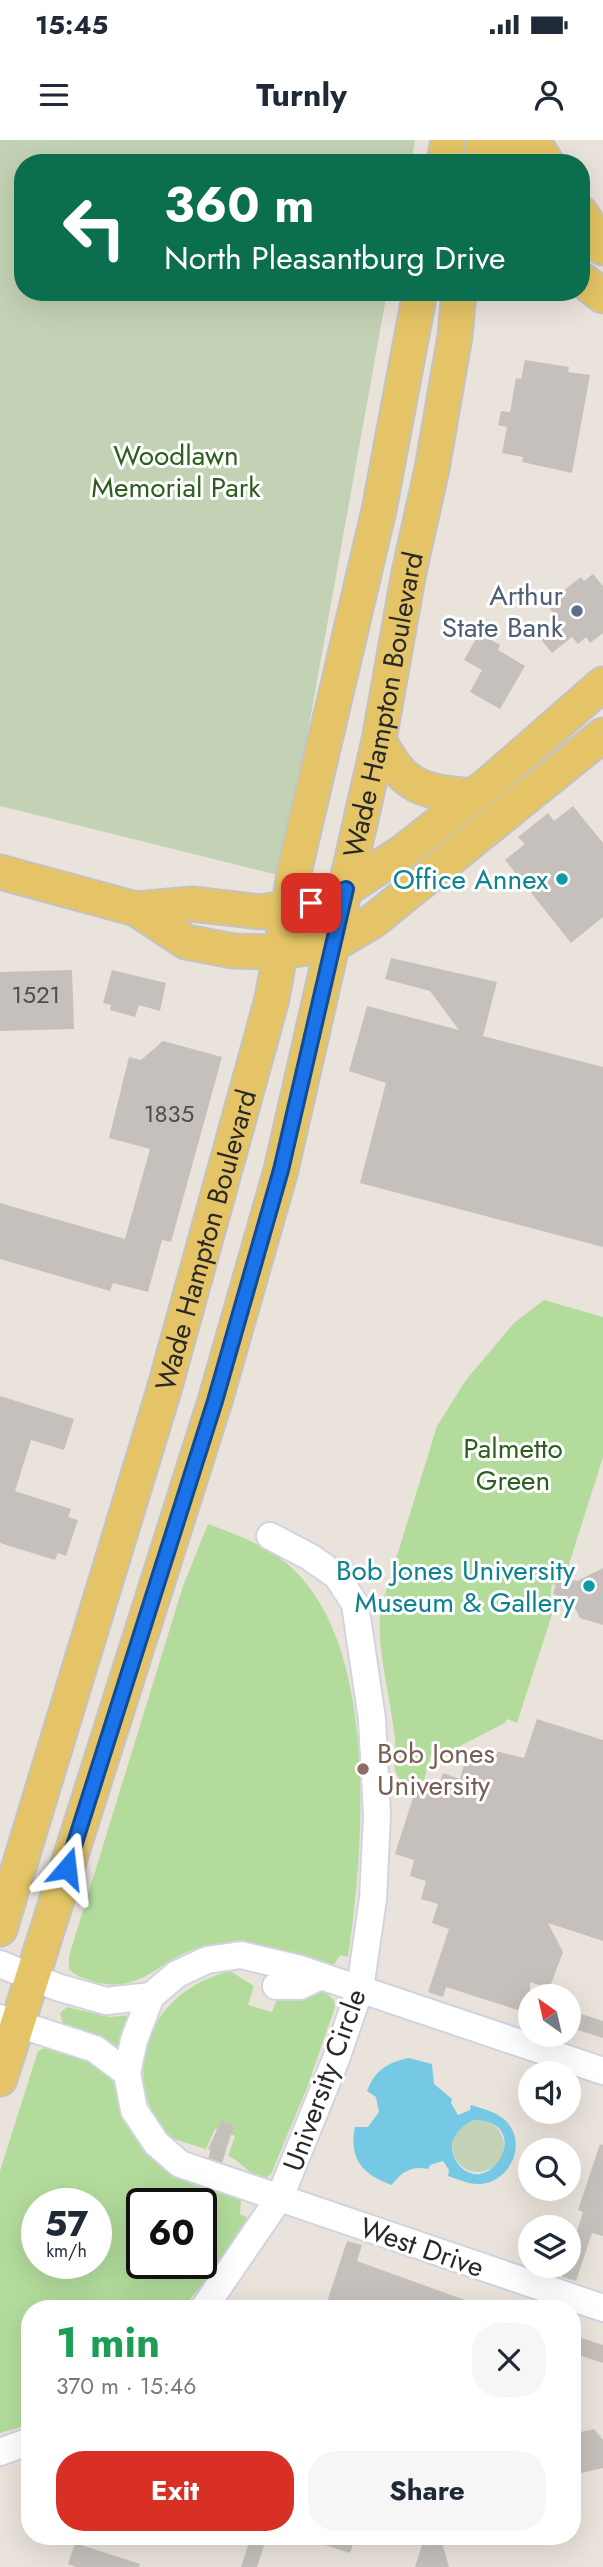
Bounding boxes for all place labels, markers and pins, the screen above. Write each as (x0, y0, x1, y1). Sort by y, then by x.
place label: Arthur State Bank (442, 575, 564, 648)
marker: Arthur State Bank (569, 603, 585, 619)
place label: Office Annex (393, 859, 548, 900)
marker: Office Annex (554, 871, 570, 887)
pin (281, 873, 341, 933)
place label: Bob Jones University Museum & Gallery (336, 1550, 576, 1623)
marker: Bob Jones University Museum & Gallery (581, 1578, 597, 1594)
place label: Bob Jones University (377, 1733, 495, 1806)
marker: Bob Jones University (355, 1761, 371, 1777)

